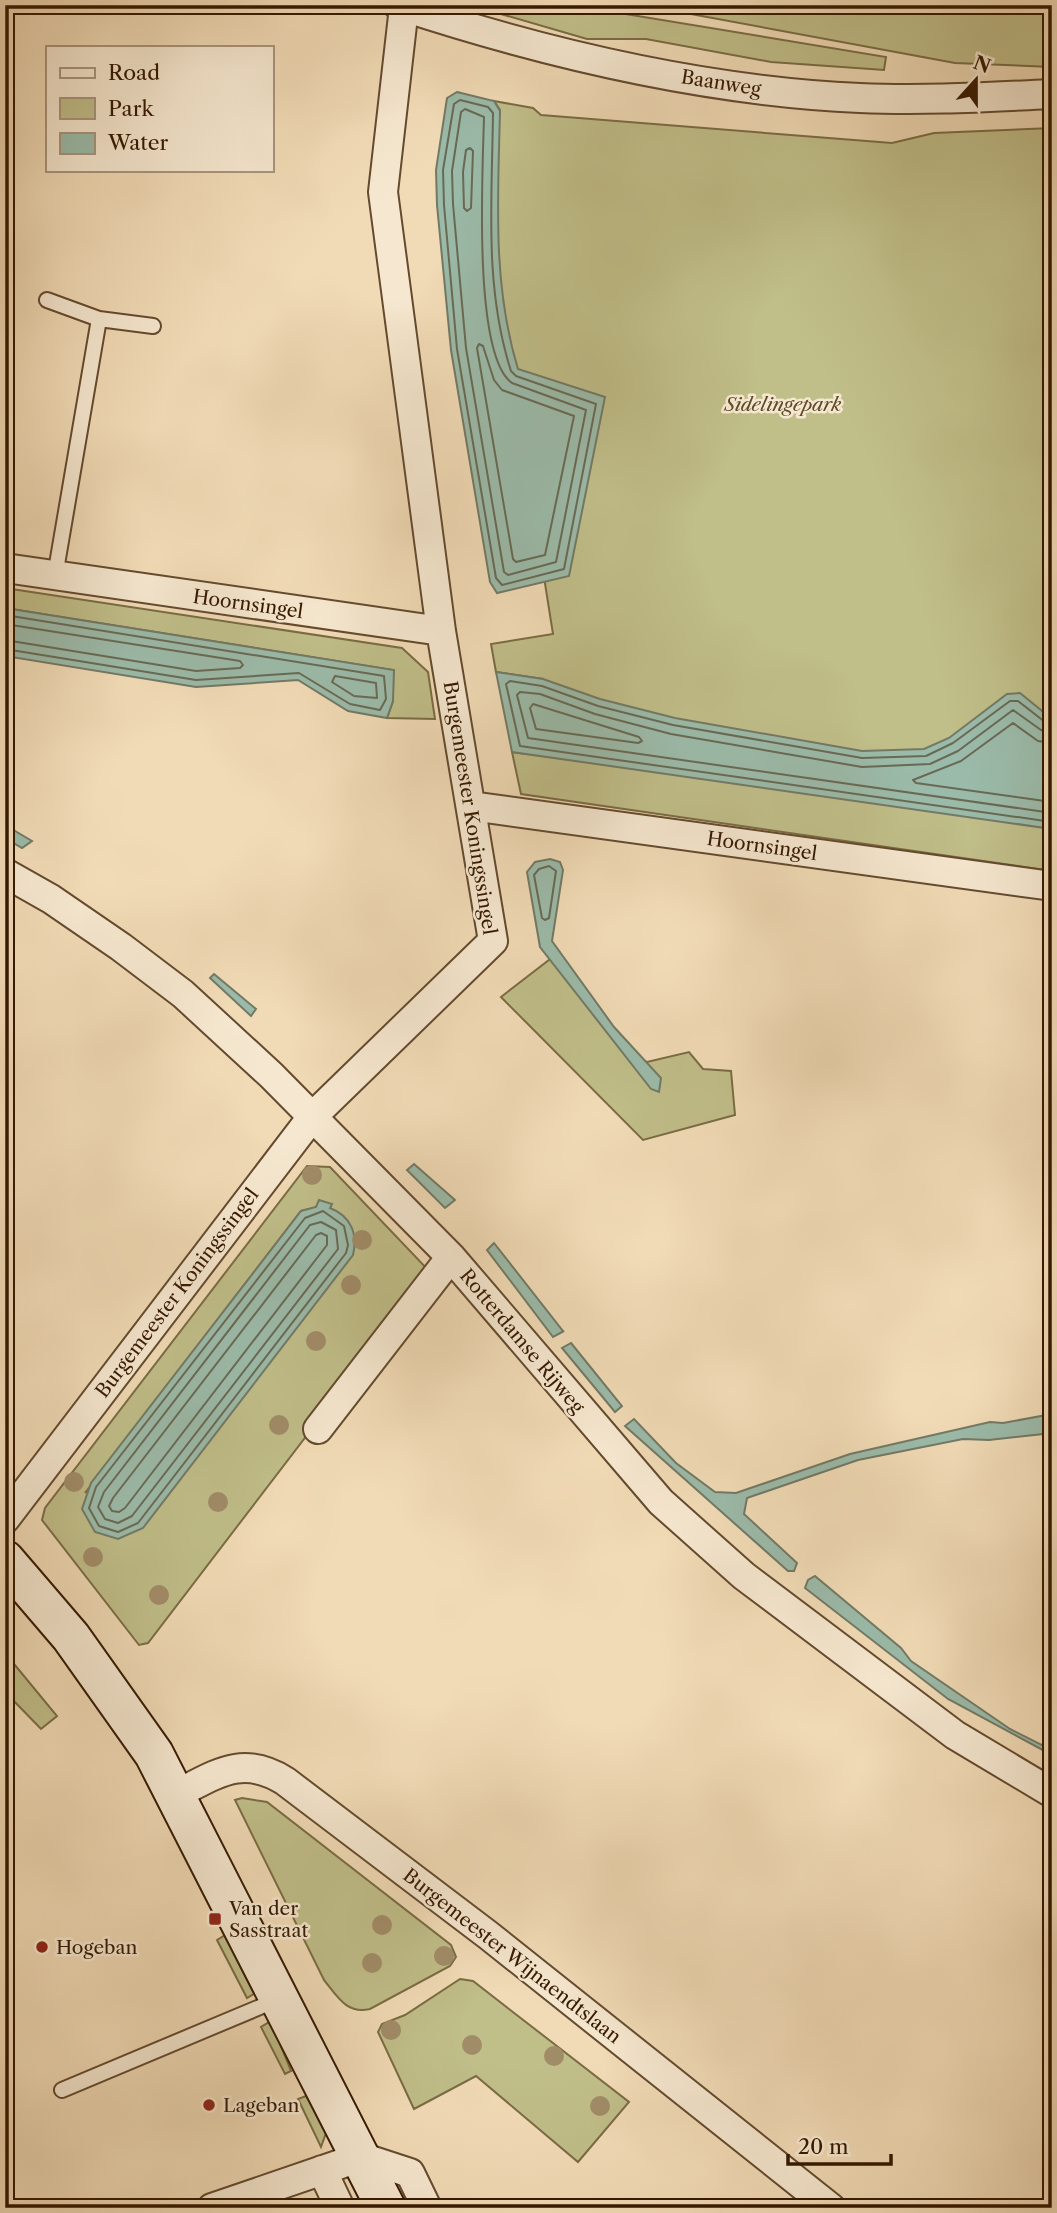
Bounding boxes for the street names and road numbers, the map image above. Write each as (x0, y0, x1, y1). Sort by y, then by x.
street label: Baanweg (679, 65, 764, 101)
street label: Hoornsingel (191, 585, 305, 623)
street label: Burgemeester Koningssingel (439, 680, 501, 937)
street label: Hoornsingel (705, 827, 819, 865)
street label: Burgemeester Koningssingel (91, 1183, 264, 1402)
street label: Rotterdamse Rijweg (455, 1264, 590, 1419)
street label: Burgemeester Wijnaendtslaan (398, 1864, 626, 2048)

